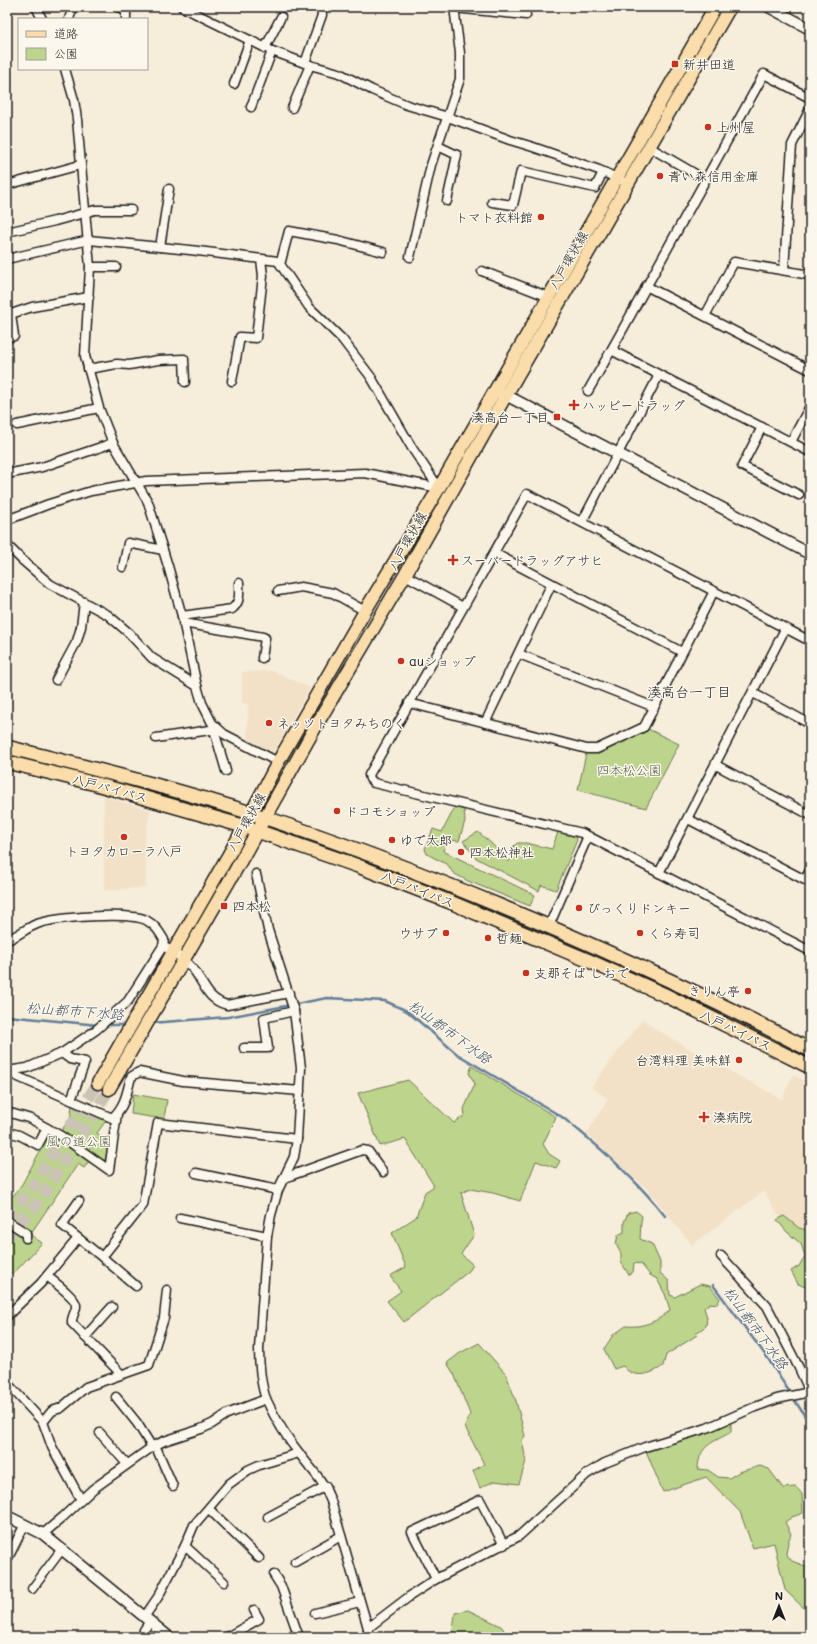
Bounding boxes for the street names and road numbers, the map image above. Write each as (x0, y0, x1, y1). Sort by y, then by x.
street label: 八戸環状線 (544, 226, 592, 292)
street label: 八戸環状線 (383, 507, 430, 573)
street label: 八戸バイパス (70, 769, 150, 806)
street label: 八戸環状線 (222, 788, 269, 854)
street label: 八戸バイパス (379, 866, 457, 911)
street label: 八戸バイパス (698, 1005, 775, 1054)

